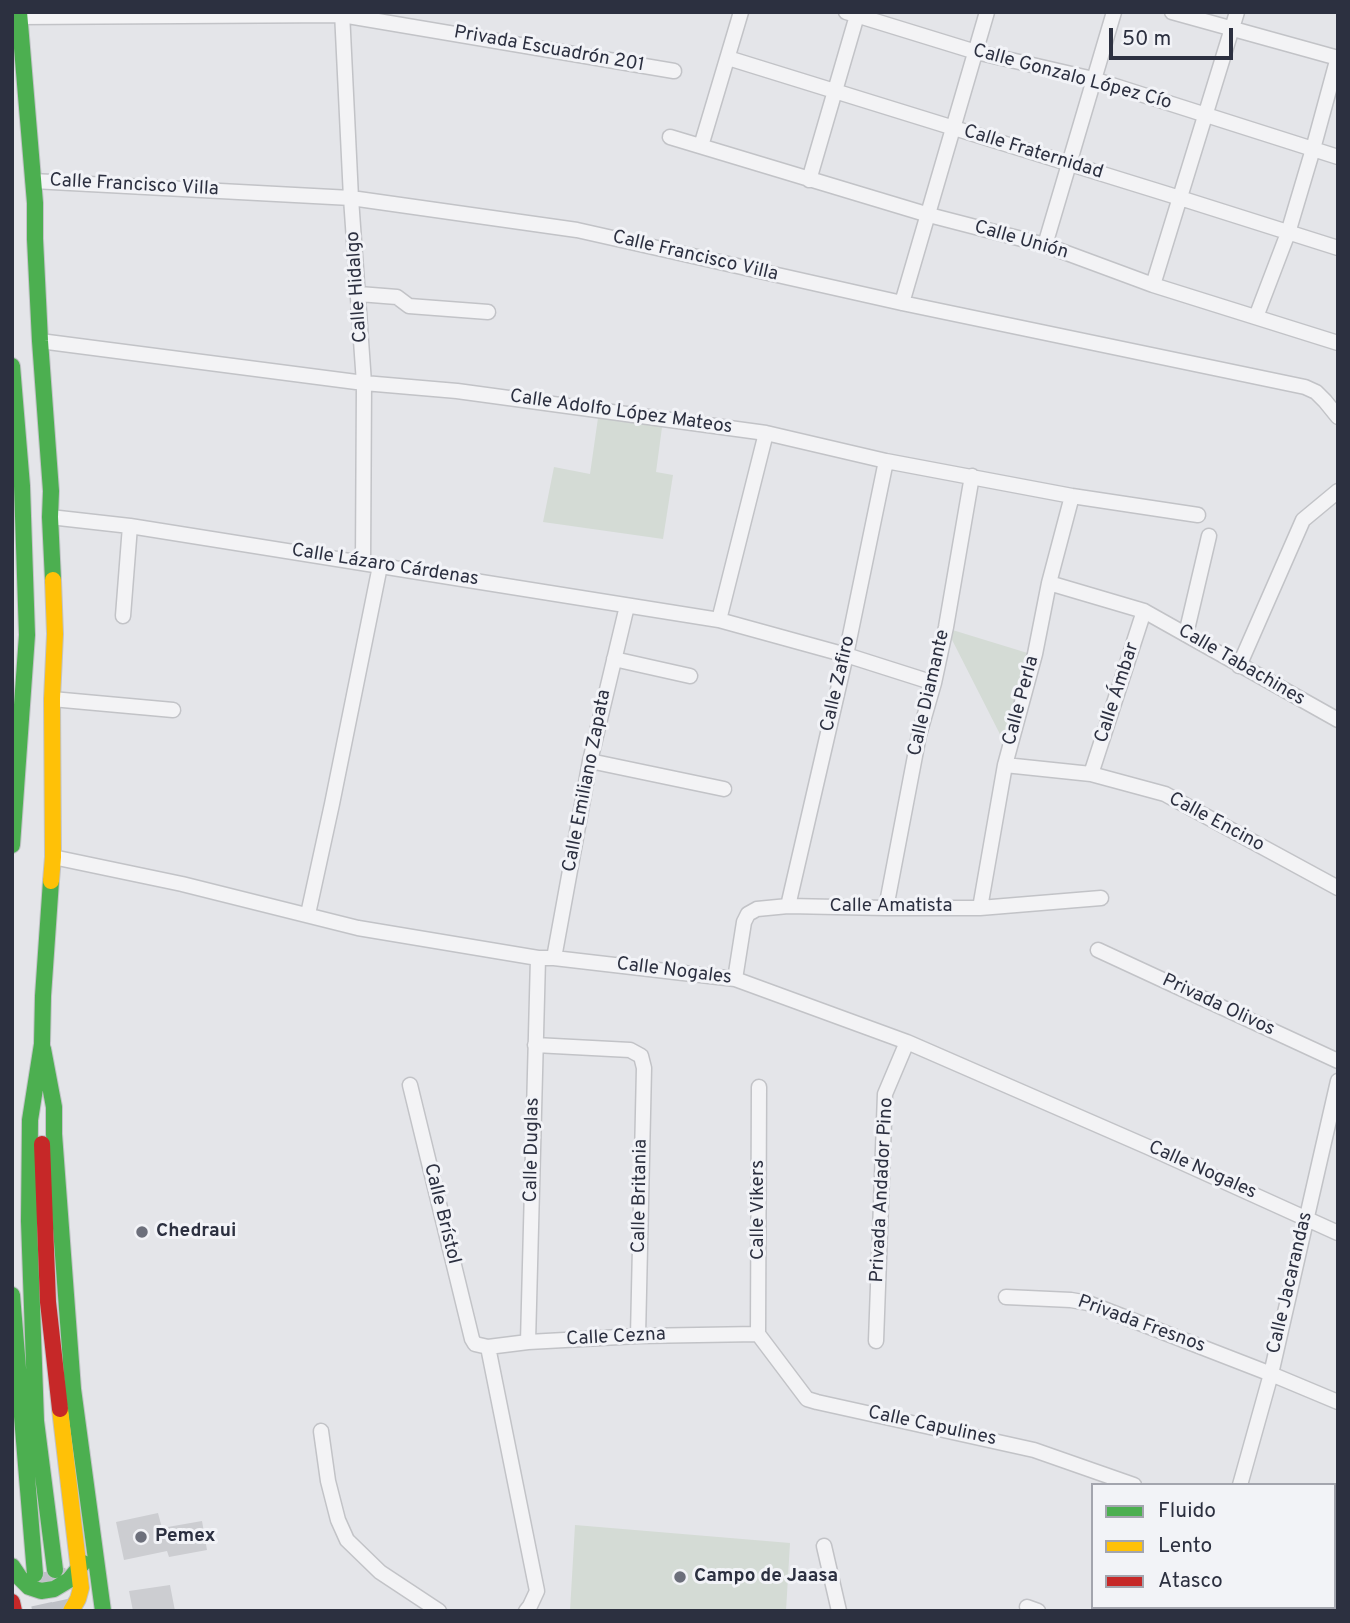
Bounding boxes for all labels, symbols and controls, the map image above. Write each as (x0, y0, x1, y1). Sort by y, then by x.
scale bar (1112, 14, 1236, 58)
street label: Privada Escuadrón 201 (452, 22, 646, 78)
text: 50 m (1122, 26, 1171, 53)
street label: Calle Gonzalo López Cío (970, 40, 1174, 116)
street label: Calle Fraternidad (960, 121, 1106, 185)
street label: Calle Francisco Villa (49, 170, 219, 202)
street label: Calle Unión (971, 217, 1071, 265)
street label: Calle Francisco Villa (610, 227, 780, 287)
street label: Calle Hidalgo (343, 230, 373, 344)
street label: Calle Adolfo López Mateos (508, 386, 734, 440)
street label: Calle Lázaro Cárdenas (290, 540, 480, 592)
street label: Calle Tabachines (1173, 620, 1309, 712)
street label: Calle Diamante (904, 628, 956, 758)
street label: Calle Zafiro (817, 634, 861, 734)
street label: Calle Ámbar (1091, 640, 1145, 746)
street label: Calle Perla (999, 654, 1045, 748)
street label: Calle Emiliano Zapata (559, 688, 617, 874)
street label: Calle Encino (1164, 788, 1268, 858)
street label: Calle Amatista (829, 896, 953, 918)
street label: Calle Nogales (615, 954, 733, 990)
street label: Privada Olivos (1158, 970, 1278, 1042)
street label: Calle Duglas (521, 1097, 545, 1203)
street label: Privada Andador Pino (867, 1097, 899, 1283)
street label: Calle Nogales (1144, 1137, 1260, 1205)
street label: Calle Britania (629, 1139, 653, 1253)
street label: Calle Vikers (748, 1160, 770, 1260)
street label: Calle Brístol (417, 1161, 465, 1267)
street label: Calle Jacarandas (1264, 1210, 1318, 1356)
place label: Chedraui (156, 1221, 236, 1243)
marker: Chedraui (134, 1224, 150, 1240)
street label: Privada Fresnos (1074, 1291, 1208, 1359)
street label: Calle Cezna (566, 1324, 666, 1352)
street label: Calle Capulines (866, 1402, 998, 1452)
legend (1091, 1483, 1336, 1609)
text: Fluido (1158, 1498, 1216, 1525)
place label: Pemex (155, 1526, 215, 1548)
marker: Pemex (133, 1529, 149, 1545)
text: Lento (1158, 1533, 1212, 1560)
place label: Campo de Jaasa (694, 1566, 838, 1588)
text: Atasco (1158, 1568, 1223, 1595)
marker: Campo de Jaasa (672, 1569, 688, 1585)

